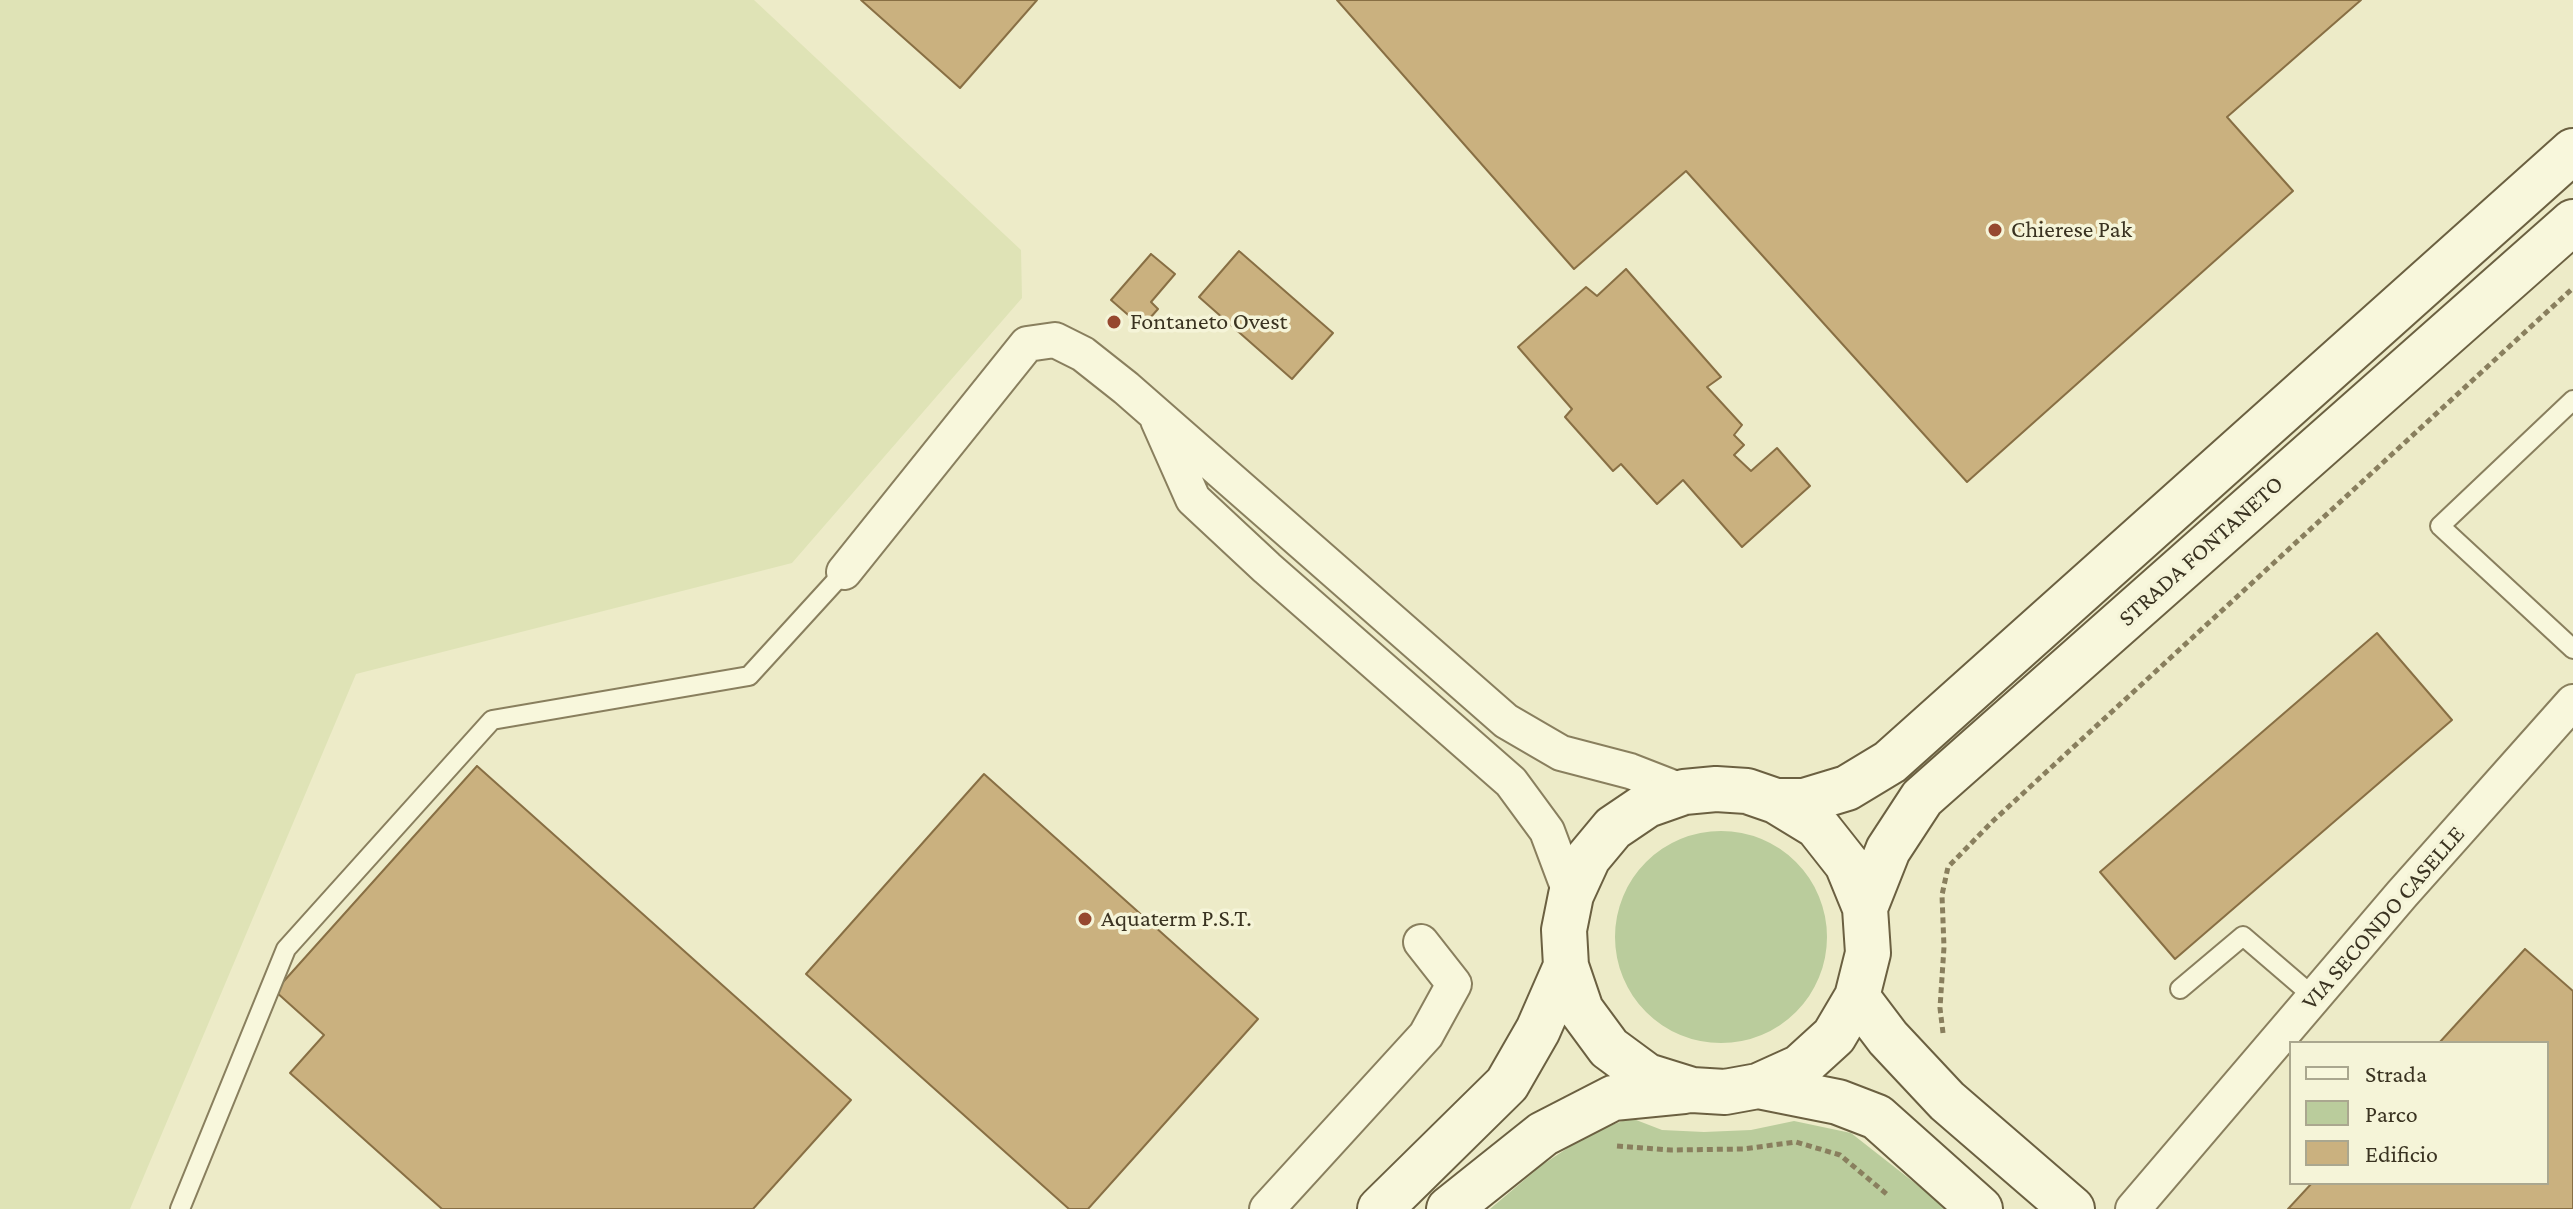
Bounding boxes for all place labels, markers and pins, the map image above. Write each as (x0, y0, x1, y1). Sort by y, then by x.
place label: Chierese Pak (2011, 216, 2132, 244)
marker: Chierese Pak (1986, 221, 2004, 239)
place label: Fontaneto Ovest (1130, 308, 1288, 336)
marker: Fontaneto Ovest (1105, 313, 1123, 331)
place label: Aquaterm P.S.T. (1101, 905, 1252, 933)
marker: Aquaterm P.S.T. (1076, 910, 1094, 928)

